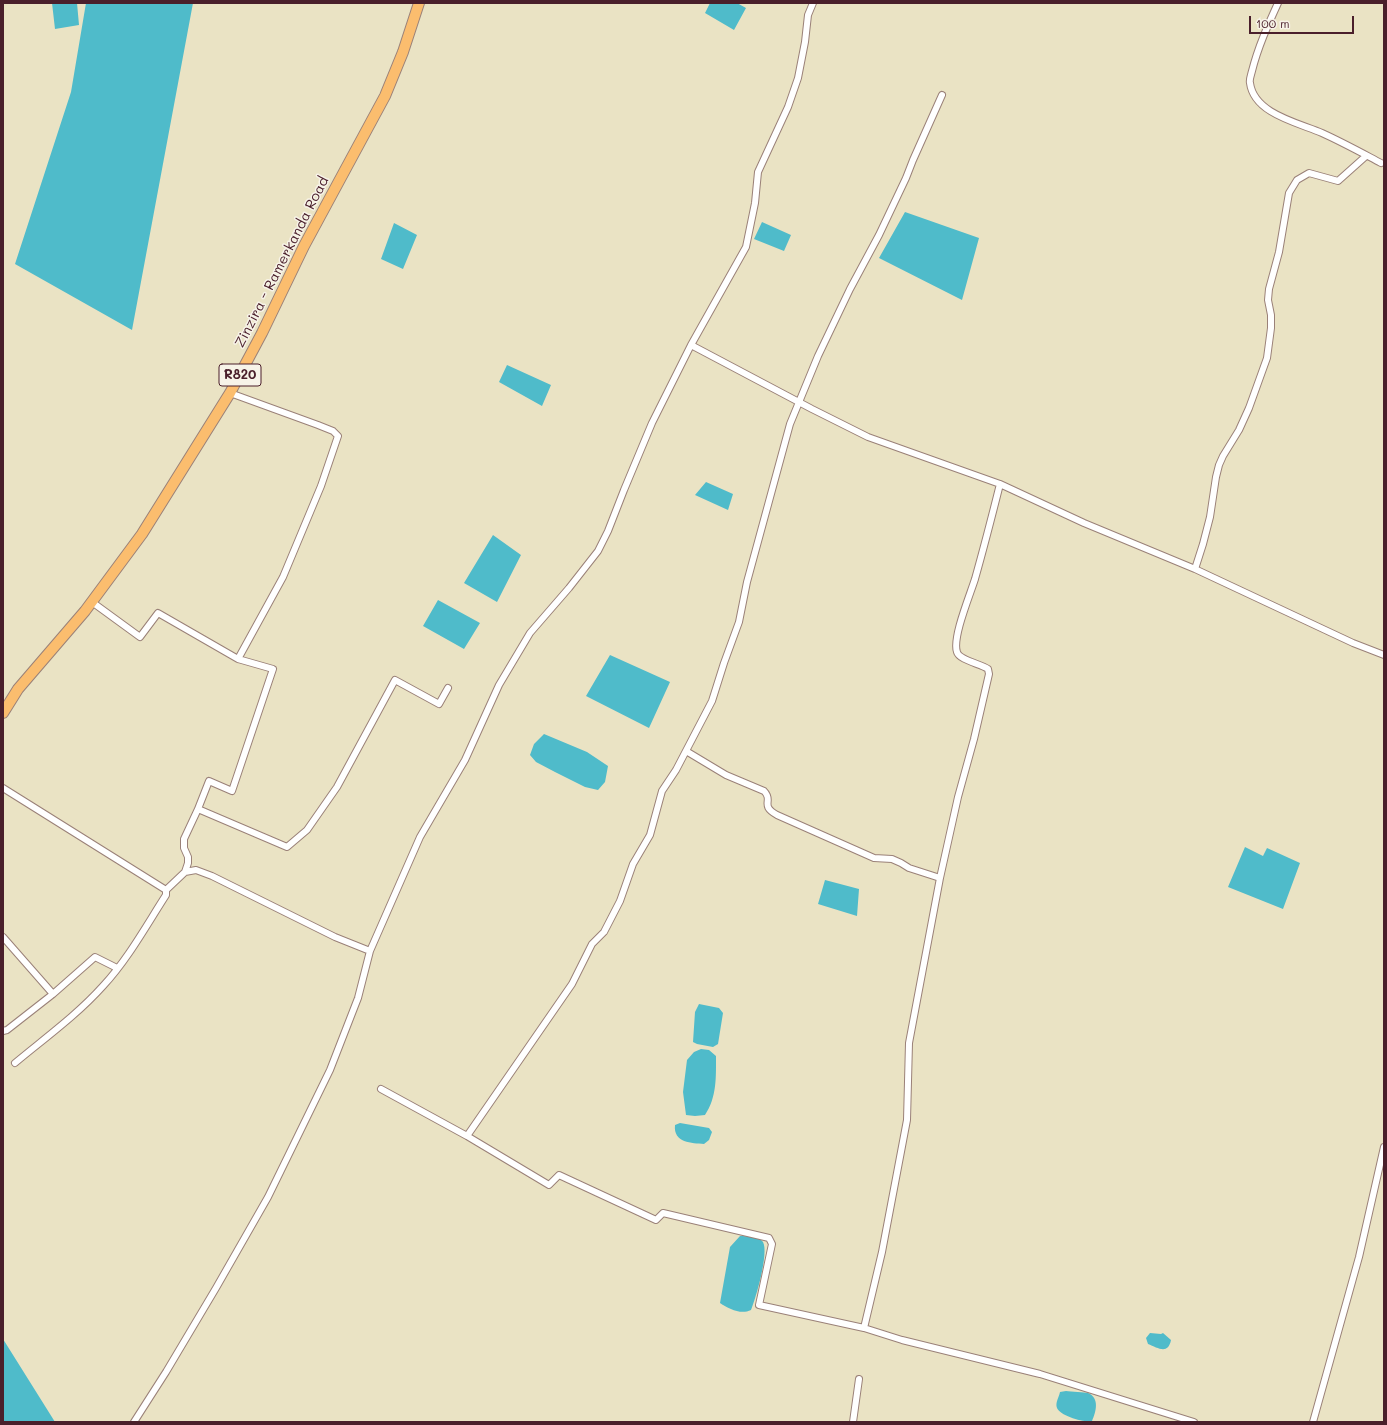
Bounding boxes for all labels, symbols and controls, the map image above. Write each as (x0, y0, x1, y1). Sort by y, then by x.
scale bar (1251, 8, 1356, 34)
text: 100 m (1256, 15, 1290, 31)
street label: Zinzira - Ramerkanda Road (231, 174, 333, 350)
road number: R820 (219, 364, 261, 386)

